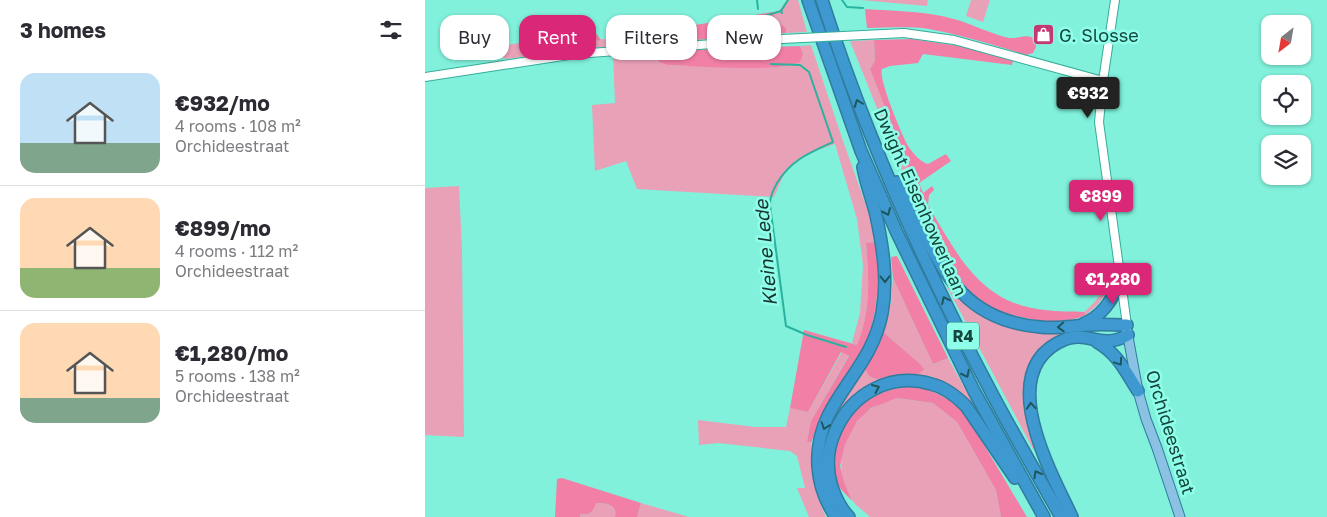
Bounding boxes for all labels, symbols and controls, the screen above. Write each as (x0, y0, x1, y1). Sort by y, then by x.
chip: Buy (440, 15, 509, 60)
chip: Rent (519, 15, 596, 60)
chip: Filters (606, 15, 697, 60)
chip: New (707, 15, 781, 60)
north arrow (1261, 15, 1311, 65)
map controls (1261, 15, 1311, 185)
icon: filters (377, 16, 405, 44)
text: 3 homes (20, 17, 106, 43)
shop icon: G. Slosse (1031, 23, 1055, 47)
place label: G. Slosse (1059, 24, 1139, 46)
button: locate (1261, 75, 1311, 125)
pin: €932 (1058, 76, 1118, 119)
text: €932 (1068, 83, 1108, 103)
text: €932/mo (175, 90, 270, 116)
icon: home (60, 93, 120, 153)
one-way arrow (854, 99, 864, 108)
street label: Dwight Eisenhowerlaan (870, 105, 972, 299)
text: 4 rooms · 108 m² (175, 116, 301, 136)
button: layers (1261, 135, 1311, 185)
text: Orchideestraat (175, 136, 289, 156)
pin: €899 (1071, 180, 1131, 222)
text: €899 (1080, 186, 1122, 206)
water label: Kleine Lede (749, 197, 781, 307)
one-way arrow (881, 207, 892, 216)
text: €899/mo (175, 215, 271, 241)
icon: home (60, 218, 120, 278)
text: 4 rooms · 112 m² (175, 241, 298, 261)
text: Orchideestraat (175, 261, 289, 281)
pin: €1,280 (1072, 262, 1154, 305)
text: €1,280 (1085, 269, 1141, 289)
one-way arrow (879, 275, 890, 283)
one-way arrow (940, 296, 951, 305)
road number: R4 (947, 322, 979, 350)
one-way arrow (1056, 322, 1064, 333)
text: €1,280/mo (175, 340, 288, 366)
icon: home (60, 343, 120, 403)
one-way arrow (1113, 356, 1122, 366)
text: 5 rooms · 138 m² (175, 366, 300, 386)
street label: Orchideestraat (1142, 367, 1200, 497)
one-way arrow (960, 368, 970, 377)
one-way arrow (871, 384, 880, 394)
text: Orchideestraat (175, 386, 289, 406)
one-way arrow (1026, 402, 1037, 410)
one-way arrow (820, 421, 830, 430)
one-way arrow (1034, 471, 1044, 480)

